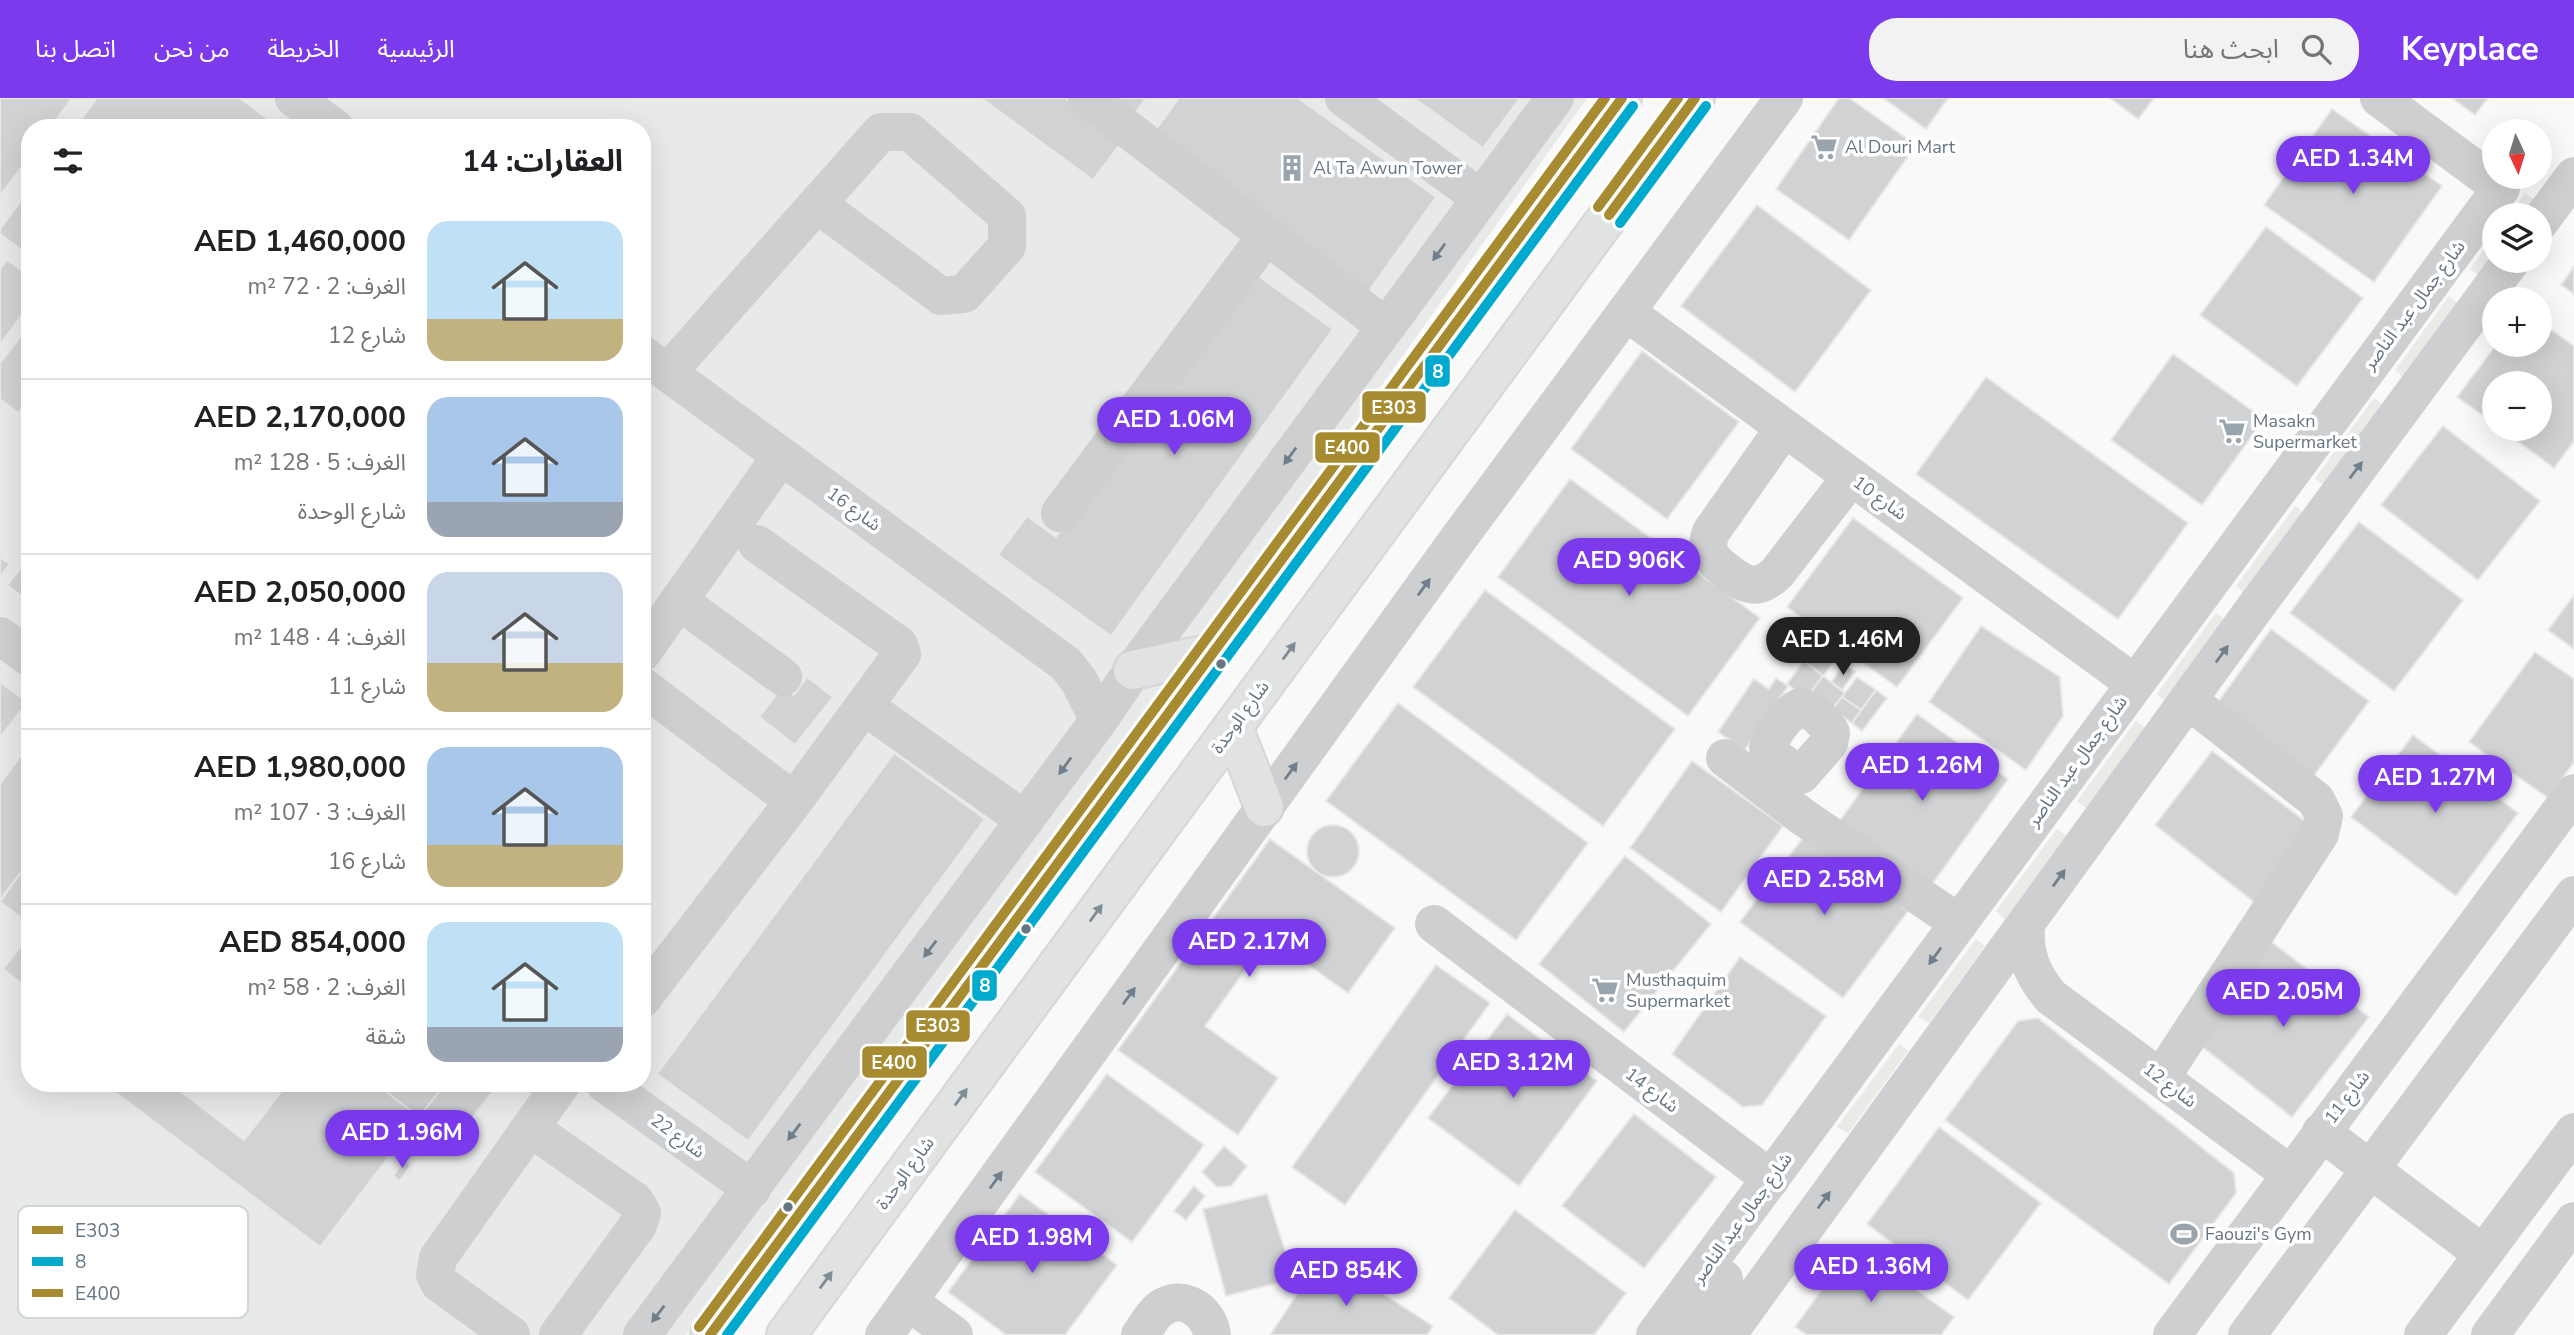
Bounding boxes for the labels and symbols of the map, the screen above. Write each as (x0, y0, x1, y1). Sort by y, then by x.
north arrow (2482, 119, 2552, 189)
supermarket icon: Al Douri Mart (1809, 132, 1839, 162)
place label: Al Douri Mart (1845, 135, 1956, 159)
pin: AED 1.34M (2273, 136, 2433, 196)
building icon: Al Ta Awun Tower (1277, 153, 1307, 183)
place label: Al Ta Awun Tower (1313, 156, 1463, 180)
street label: شارع جمال عبد الناصر (2357, 235, 2472, 377)
one-way arrow (1432, 243, 1446, 261)
line badge: 8 (1424, 354, 1451, 388)
text: 8 (1432, 359, 1444, 385)
line badge: E303 (1361, 390, 1427, 424)
text: E303 (1371, 395, 1417, 421)
pin: AED 1.06M (1094, 398, 1254, 457)
place label: Masakn Supermarket (2253, 409, 2357, 454)
supermarket icon: Masakn Supermarket (2217, 416, 2247, 446)
line badge: E400 (1314, 431, 1381, 464)
text: E400 (1324, 435, 1370, 461)
one-way arrow (1284, 447, 1298, 465)
one-way arrow (2349, 461, 2363, 479)
street label: شارع 10 (1847, 470, 1912, 527)
street label: شارع 16 (821, 481, 886, 538)
pin: AED 906K (1557, 538, 1701, 598)
one-way arrow (1416, 578, 1430, 596)
pin: AED 1.46M (1763, 618, 1923, 677)
one-way arrow (1281, 642, 1295, 660)
one-way arrow (2214, 645, 2228, 663)
unlabelled marker (1214, 657, 1228, 671)
street label: شارع الوحدة (1205, 676, 1276, 759)
street label: شارع جمال عبد الناصر (2021, 691, 2134, 833)
pin: AED 1.26M (1842, 744, 2002, 803)
pin: AED 1.27M (2355, 756, 2515, 815)
one-way arrow (1058, 757, 1072, 775)
one-way arrow (1283, 763, 1298, 781)
pin: AED 2.58M (1744, 858, 1904, 917)
one-way arrow (2052, 869, 2066, 887)
one-way arrow (1089, 904, 1103, 923)
pin: AED 2.17M (1169, 920, 1329, 979)
unlabelled marker (1019, 922, 1033, 936)
one-way arrow (923, 940, 937, 958)
one-way arrow (1927, 946, 1942, 964)
place label: Musthaquim Supermarket (1626, 968, 1730, 1013)
line badge: 8 (971, 969, 998, 1002)
pin: AED 2.05M (2203, 970, 2363, 1029)
text: 8 (979, 973, 991, 999)
supermarket icon: Musthaquim Supermarket (1590, 975, 1620, 1005)
one-way arrow (1122, 987, 1136, 1005)
line badge: E303 (905, 1009, 971, 1043)
text: E303 (915, 1013, 961, 1039)
pin: AED 3.12M (1433, 1040, 1593, 1100)
line badge: E400 (861, 1045, 928, 1079)
text: E400 (871, 1050, 917, 1076)
street label: شارع 12 (2137, 1057, 2202, 1115)
street label: شارع 14 (1619, 1062, 1684, 1120)
street label: شارع 11 (2319, 1065, 2377, 1130)
one-way arrow (954, 1088, 968, 1106)
street label: شارع 22 (645, 1108, 710, 1165)
pin: AED 1.96M (322, 1110, 482, 1170)
one-way arrow (787, 1122, 802, 1140)
street label: شارع الوحدة (870, 1132, 941, 1215)
street label: شارع جمال عبد الناصر (1686, 1148, 1799, 1290)
one-way arrow (989, 1171, 1003, 1190)
one-way arrow (1817, 1191, 1831, 1209)
unlabelled marker (781, 1200, 795, 1214)
legend (18, 1206, 248, 1318)
pin: AED 1.98M (952, 1216, 1112, 1275)
text: E303 (75, 1218, 120, 1244)
sports icon: Faouzi's Gym (2169, 1219, 2199, 1249)
place label: Faouzi's Gym (2205, 1222, 2312, 1246)
pin: AED 1.36M (1791, 1244, 1951, 1304)
pin: AED 854K (1274, 1248, 1418, 1308)
text: 8 (75, 1249, 86, 1275)
one-way arrow (819, 1271, 833, 1289)
text: E400 (75, 1281, 120, 1307)
one-way arrow (651, 1305, 665, 1323)

